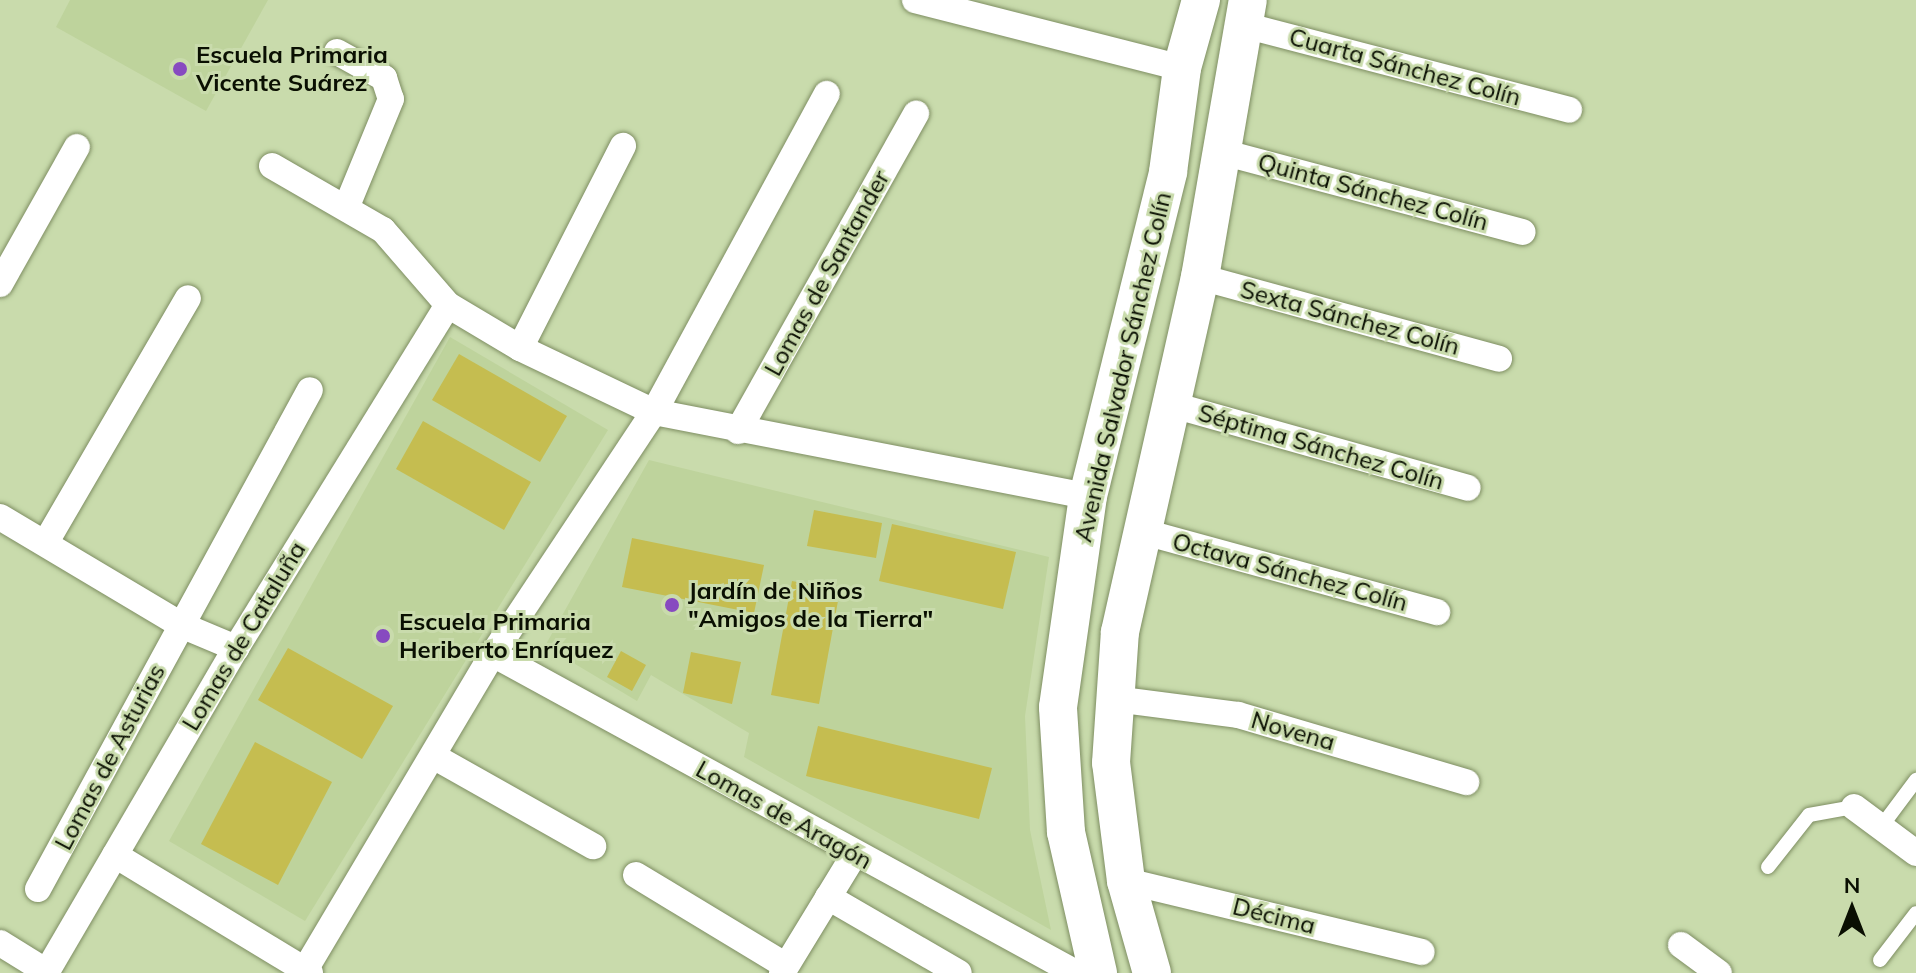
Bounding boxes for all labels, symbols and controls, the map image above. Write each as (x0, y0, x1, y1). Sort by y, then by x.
street label: Cuarta Sánchez Colín (1286, 22, 1524, 112)
place label: Escuela Primaria Vicente Suárez (196, 41, 388, 97)
marker: Escuela Primaria Vicente Suárez (171, 60, 189, 78)
street label: Quinta Sánchez Colín (1255, 147, 1491, 237)
street label: Lomas de Santander (759, 165, 895, 381)
street label: Avenida Salvador Sánchez Colín (1069, 189, 1177, 545)
street label: Sexta Sánchez Colín (1237, 275, 1463, 361)
street label: Séptima Sánchez Colín (1195, 398, 1447, 496)
street label: Octava Sánchez Colín (1169, 527, 1411, 617)
street label: Lomas de Cataluña (176, 536, 312, 736)
place label: Jardín de Niños "Amigos de la Tierra" (688, 577, 933, 633)
marker: Jardín de Niños "Amigos de la Tierra" (663, 596, 681, 614)
place label: Escuela Primaria Heriberto Enríquez (399, 608, 614, 664)
marker: Escuela Primaria Heriberto Enríquez (374, 627, 392, 645)
street label: Lomas de Asturias (49, 659, 171, 855)
street label: Novena (1248, 705, 1338, 757)
street label: Lomas de Aragón (691, 755, 877, 875)
north arrow (1812, 869, 1892, 949)
text: N (1844, 871, 1860, 899)
street label: Décima (1230, 892, 1318, 940)

